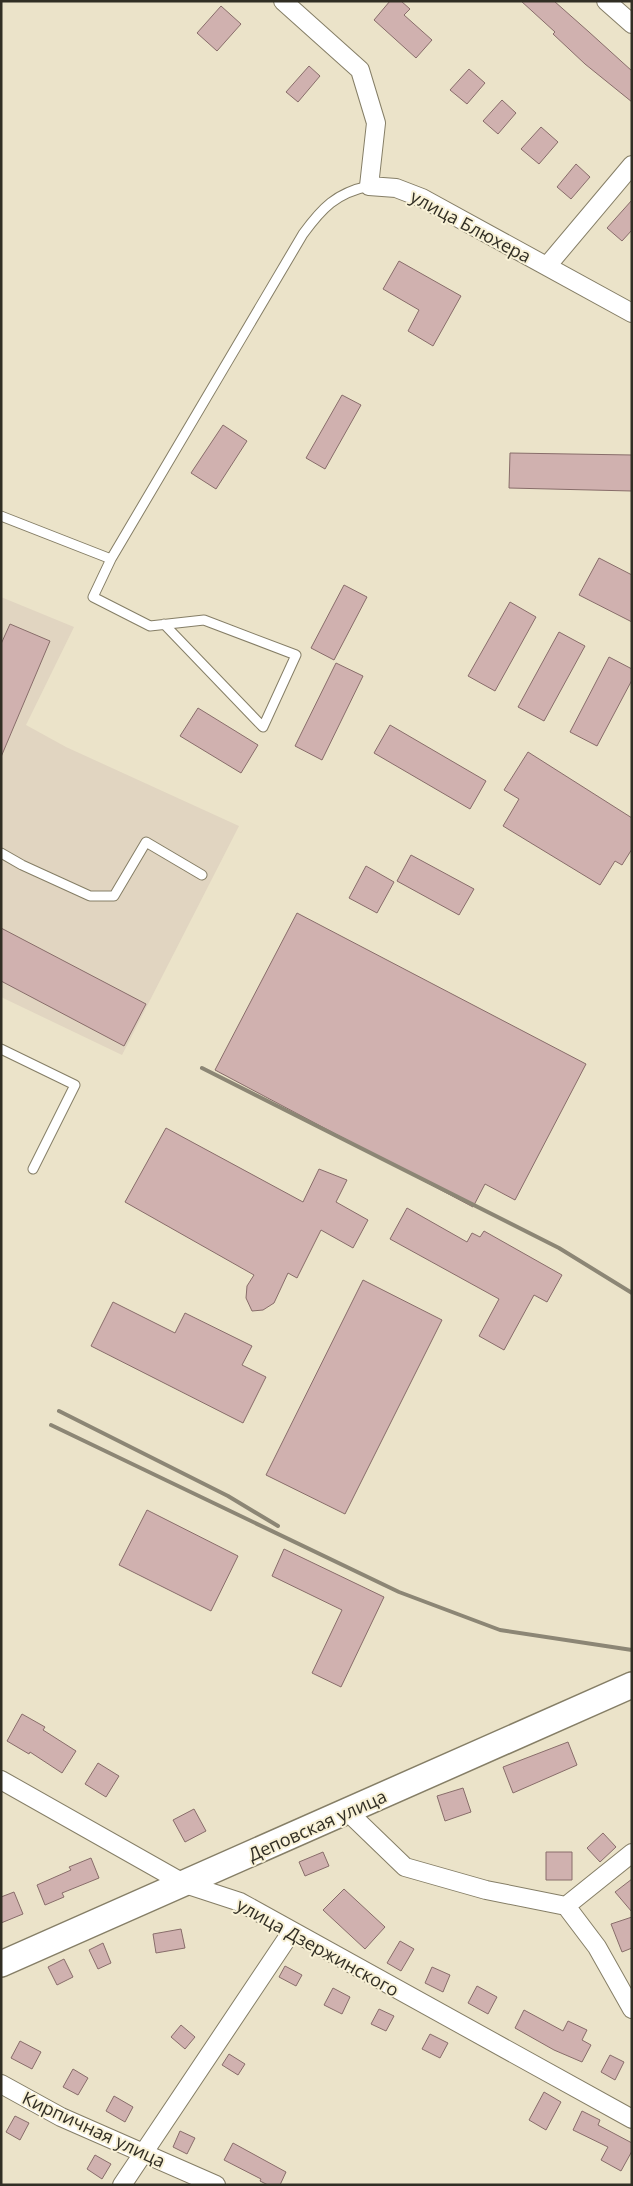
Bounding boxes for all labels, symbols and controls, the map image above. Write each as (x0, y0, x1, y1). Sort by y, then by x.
street label: улица Блюхера (406, 184, 536, 268)
street label: Деповская улица (244, 1784, 390, 1866)
street label: улица Дзержинского (232, 1892, 404, 2002)
street label: Кирпичная улица (19, 2085, 169, 2173)

